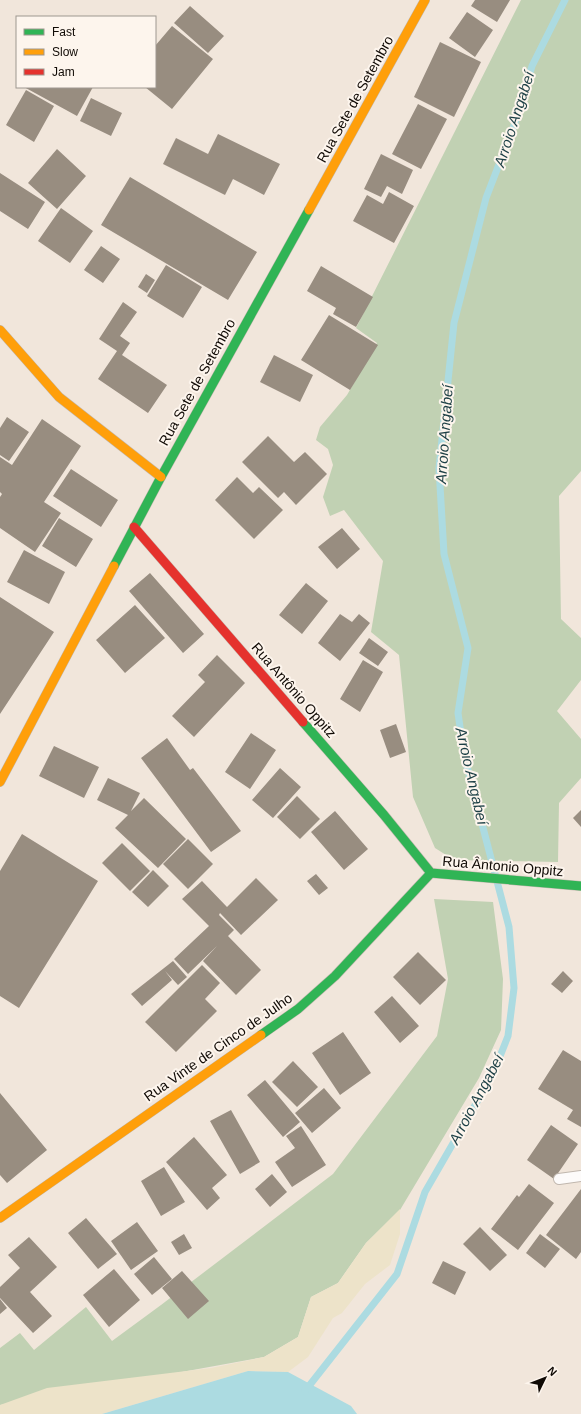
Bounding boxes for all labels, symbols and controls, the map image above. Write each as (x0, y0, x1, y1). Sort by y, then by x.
legend (16, 16, 156, 88)
text: Fast (52, 25, 76, 39)
street label: Rua Sete de Setembro (313, 33, 397, 165)
text: Slow (52, 45, 78, 59)
text: Jam (52, 65, 75, 79)
water label: Arroio Angabeí (490, 67, 538, 170)
street label: Rua Sete de Setembro (155, 316, 239, 448)
water label: Arroio Angabeí (432, 382, 456, 485)
street label: Rua Antônio Oppitz (248, 639, 340, 741)
water label: Arroio Angabeí (452, 725, 492, 828)
street label: Rua Ântonio Oppitz (442, 853, 564, 879)
street label: Rua Vinte de Cinco de Julho (141, 990, 295, 1104)
water label: Arroio Angabeí (445, 1049, 508, 1148)
north arrow (525, 1358, 565, 1398)
text: N (545, 1364, 559, 1378)

